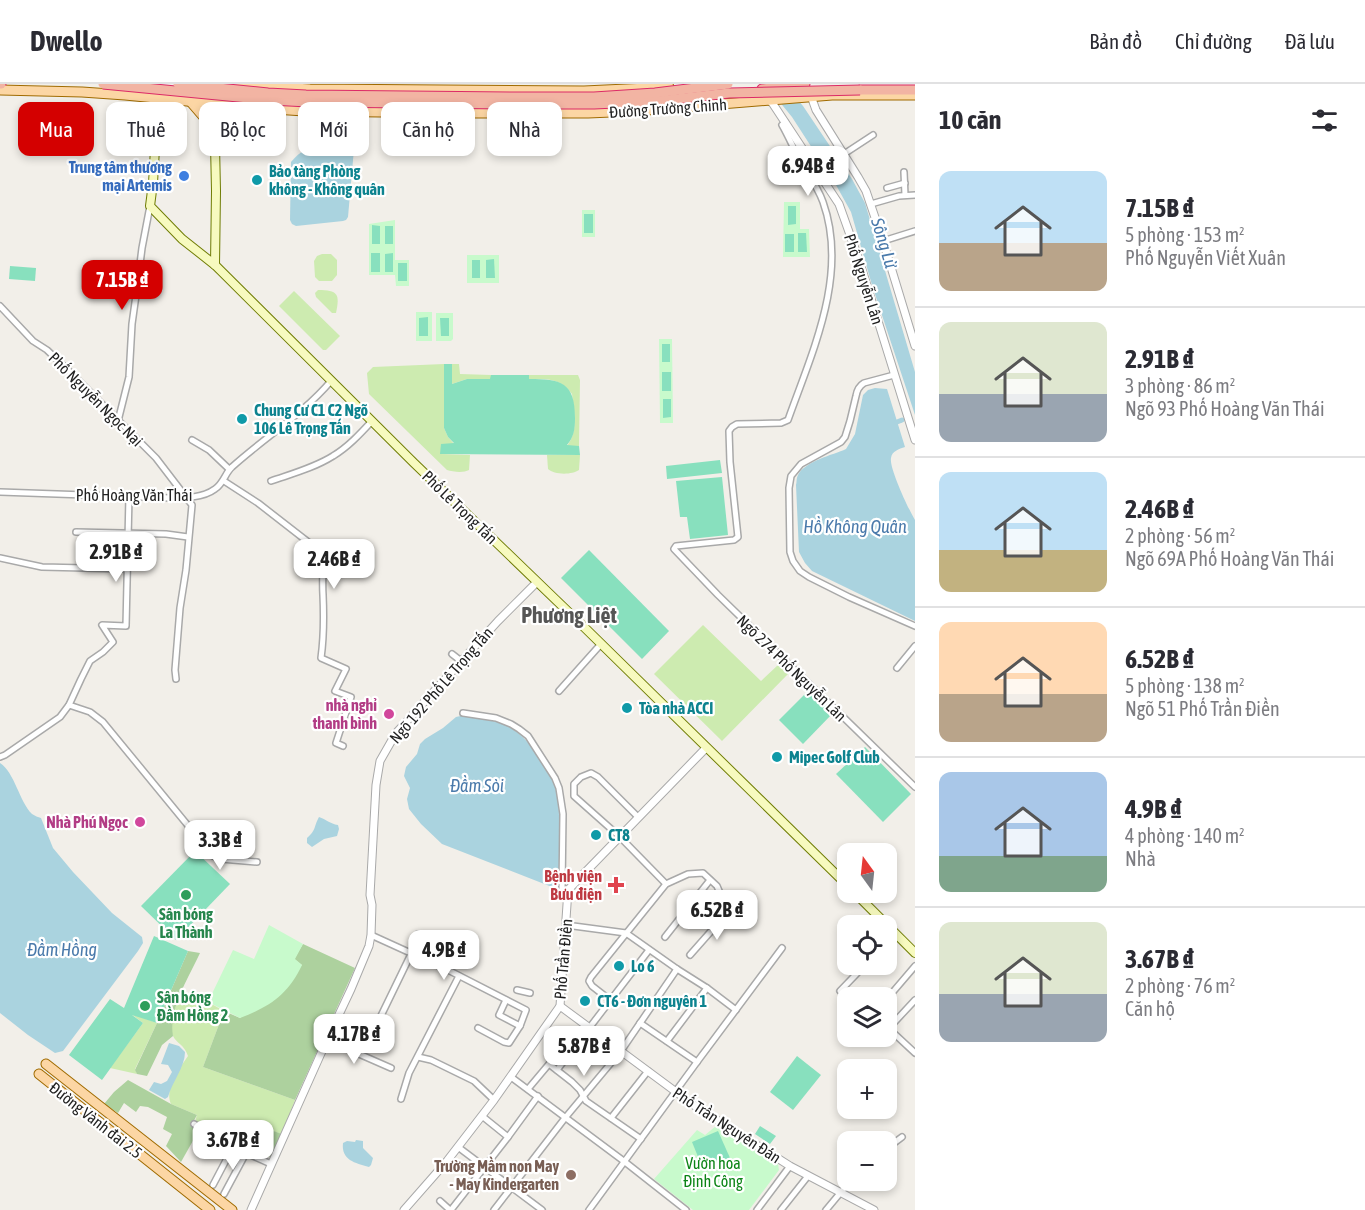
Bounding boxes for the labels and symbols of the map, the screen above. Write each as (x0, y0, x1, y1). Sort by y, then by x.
street label: Đường Trường Chinh (608, 95, 728, 122)
pin: 6.94B ₫ (753, 146, 863, 197)
place label: Trung tâm thương mại Artemis (69, 158, 172, 194)
place label: Bảo tàng Phòng không - Không quân (269, 162, 385, 198)
marker: Trung tâm thương mại Artemis (177, 169, 191, 183)
marker: Bảo tàng Phòng không - Không quân (250, 173, 264, 187)
water label: Sông Lừ (867, 214, 902, 272)
street label: Phố Nguyễn Lân (840, 231, 888, 327)
pin: 7.15B ₫ (67, 260, 177, 311)
street label: Phố Nguyễn Ngọc Nại (45, 348, 147, 450)
place label: Chung Cư C1 C2 Ngõ 106 Lê Trọng Tấn (254, 401, 368, 437)
marker: Chung Cư C1 C2 Ngõ 106 Lê Trọng Tấn (235, 412, 249, 426)
street label: Phố Lê Trọng Tấn (418, 466, 502, 548)
street label: Phố Hoàng Văn Thái (76, 485, 192, 505)
water label: Hồ Không Quân (803, 516, 907, 537)
pin: 2.91B ₫ (61, 532, 171, 583)
pin: 2.46B ₫ (279, 539, 389, 590)
district label: Phương Liệt (521, 602, 617, 628)
street label: Ngõ 274 Phố Nguyễn Lân (733, 610, 851, 726)
street label: Ngõ 192 Phố Lê Trọng Tấn (385, 623, 497, 747)
place label: nhà nghỉ thanh bình (312, 696, 377, 732)
place label: Tòa nhà ACCI (639, 699, 713, 717)
marker: Tòa nhà ACCI (620, 701, 634, 715)
marker: nhà nghỉ thanh bình (382, 707, 396, 721)
place label: Mipec Golf Club (789, 748, 880, 766)
marker: Mipec Golf Club (770, 750, 784, 764)
water label: Đầm Sòi (450, 775, 504, 796)
place label: Nhà Phú Ngọc (46, 813, 128, 831)
marker: Nhà Phú Ngọc (133, 815, 147, 829)
pin: 3.3B ₫ (171, 820, 269, 871)
place label: CT8 (608, 826, 630, 844)
marker: CT8 (589, 828, 603, 842)
north arrow (837, 843, 897, 903)
place label: Bệnh viện Bưu điện (544, 867, 602, 903)
marker: Bệnh viện Bưu điện (607, 876, 625, 894)
marker: Sân bóng La Thành (179, 888, 193, 902)
pin: 6.52B ₫ (662, 890, 772, 941)
place label: Sân bóng La Thành (159, 905, 213, 941)
street label: Phố Trần Điền (550, 918, 575, 1000)
pin: 4.9B ₫ (395, 930, 493, 981)
water label: Đầm Hồng (27, 939, 97, 960)
place label: Lo 6 (631, 957, 655, 975)
marker: Lo 6 (612, 959, 626, 973)
place label: Sân bóng Đầm Hồng 2 (157, 988, 228, 1024)
place label: CT6 - Đơn nguyên 1 (597, 992, 708, 1010)
marker: CT6 - Đơn nguyên 1 (578, 994, 592, 1008)
marker: Sân bóng Đầm Hồng 2 (138, 999, 152, 1013)
pin: 4.17B ₫ (299, 1014, 409, 1065)
pin: 5.87B ₫ (529, 1026, 639, 1077)
street label: Đường Vành đai 2.5 (46, 1078, 146, 1162)
street label: Phố Trần Nguyên Đán (669, 1083, 785, 1167)
pin: 3.67B ₫ (178, 1120, 288, 1171)
park label: Vườn hoa Định Công (683, 1154, 743, 1191)
place label: Trường Mầm non May - May Kindergarten (434, 1156, 559, 1193)
marker: Trường Mầm non May - May Kindergarten (564, 1168, 578, 1182)

